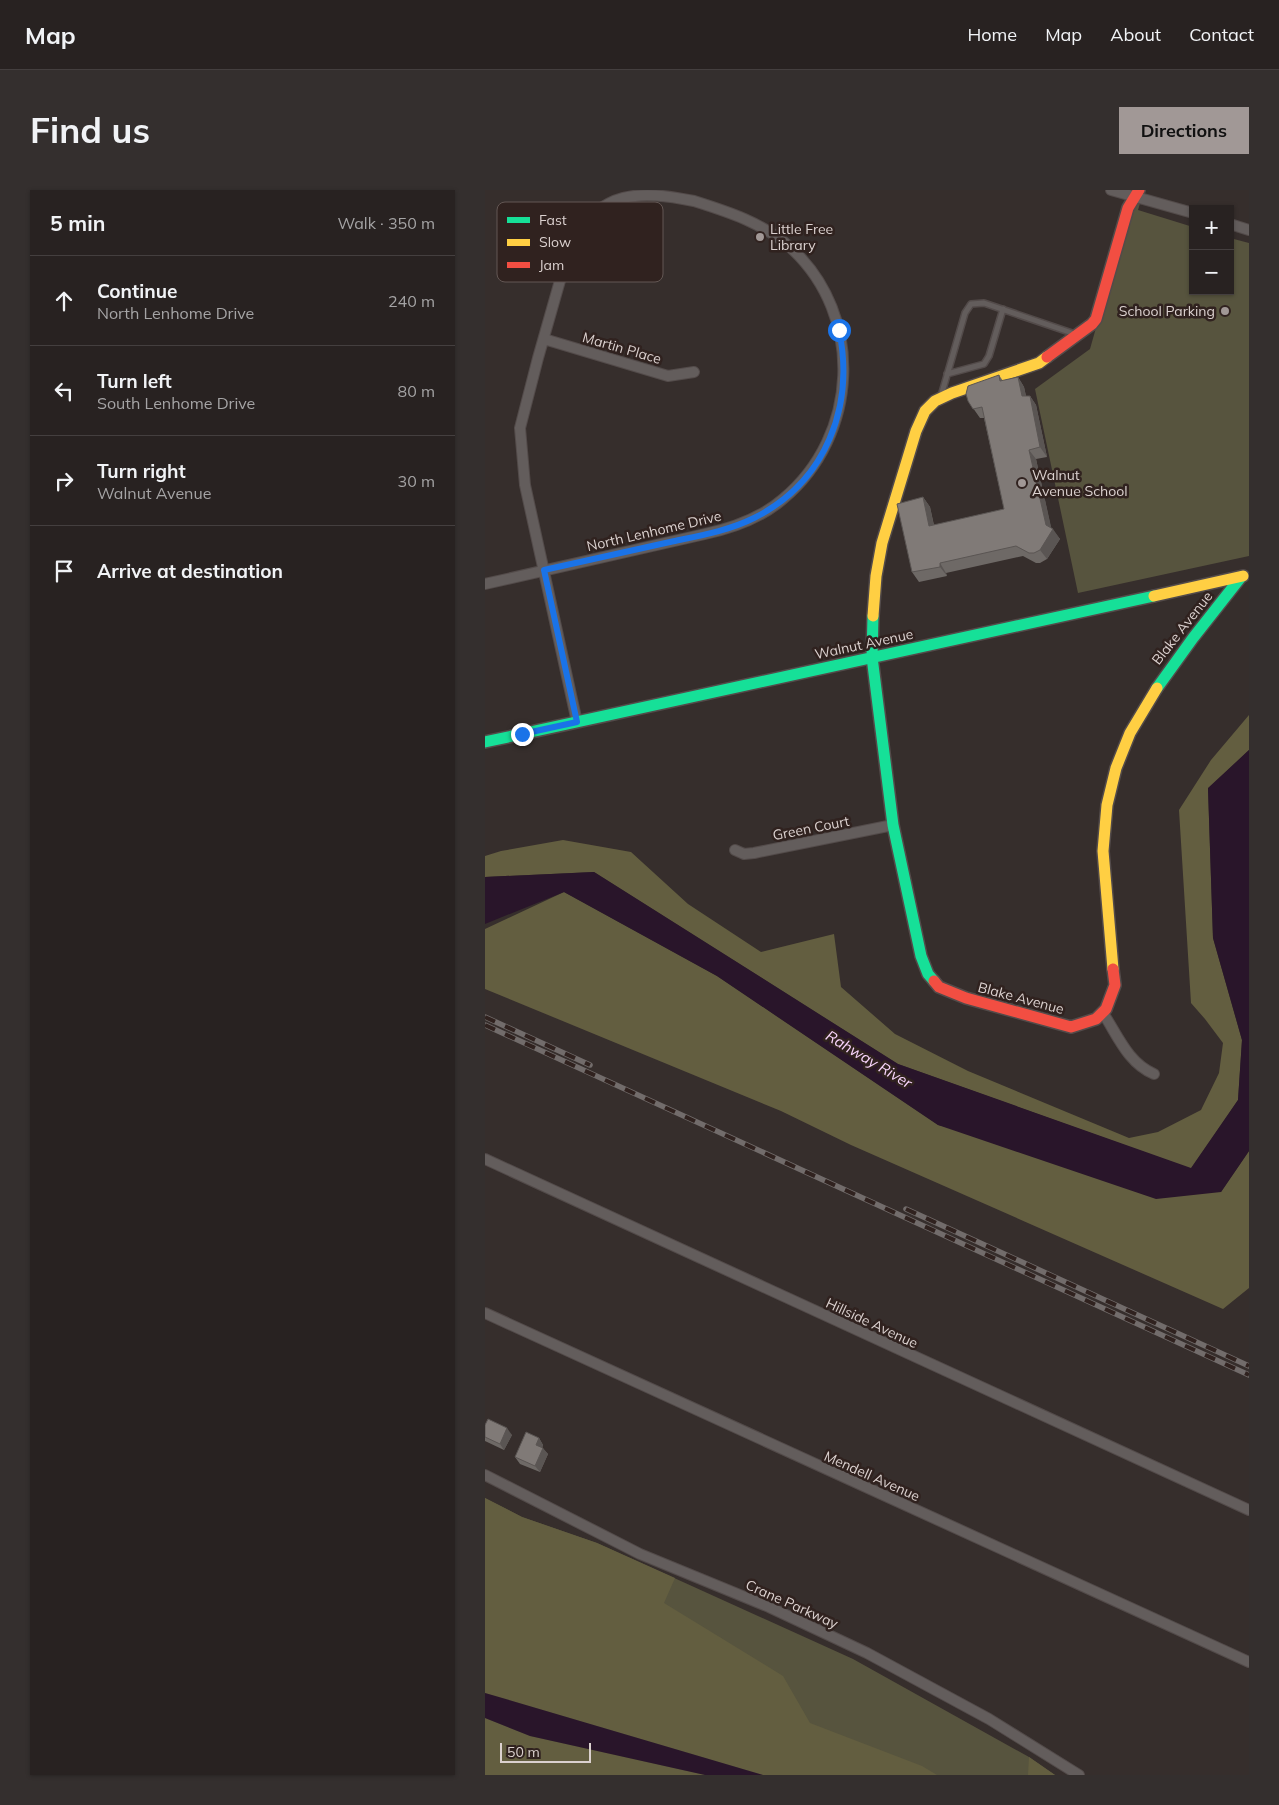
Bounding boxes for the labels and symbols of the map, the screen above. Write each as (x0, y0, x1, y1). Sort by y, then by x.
legend (497, 202, 663, 282)
text: Fast (539, 211, 567, 229)
place label: Little Free Library (770, 220, 833, 254)
marker: Little Free Library (754, 231, 766, 243)
text: Slow (539, 233, 571, 251)
text: Jam (539, 256, 564, 274)
place label: School Parking (1119, 302, 1215, 320)
marker: School Parking (1219, 305, 1231, 317)
route start (828, 319, 851, 342)
street label: Martin Place (580, 328, 664, 368)
place label: Walnut Avenue School (1032, 466, 1128, 500)
marker: Walnut Avenue School (1016, 477, 1028, 489)
street label: North Lenhome Drive (585, 507, 723, 555)
street label: Blake Avenue (1148, 588, 1216, 668)
street label: Walnut Avenue (813, 625, 915, 663)
route end (511, 723, 534, 746)
street label: Green Court (771, 812, 851, 844)
street label: Blake Avenue (976, 978, 1066, 1018)
water label: Rahway River (822, 1026, 916, 1092)
street label: Hillside Avenue (823, 1294, 921, 1352)
street label: Mendell Avenue (821, 1447, 923, 1505)
street label: Crane Parkway (743, 1576, 842, 1633)
scale bar (500, 1740, 591, 1763)

